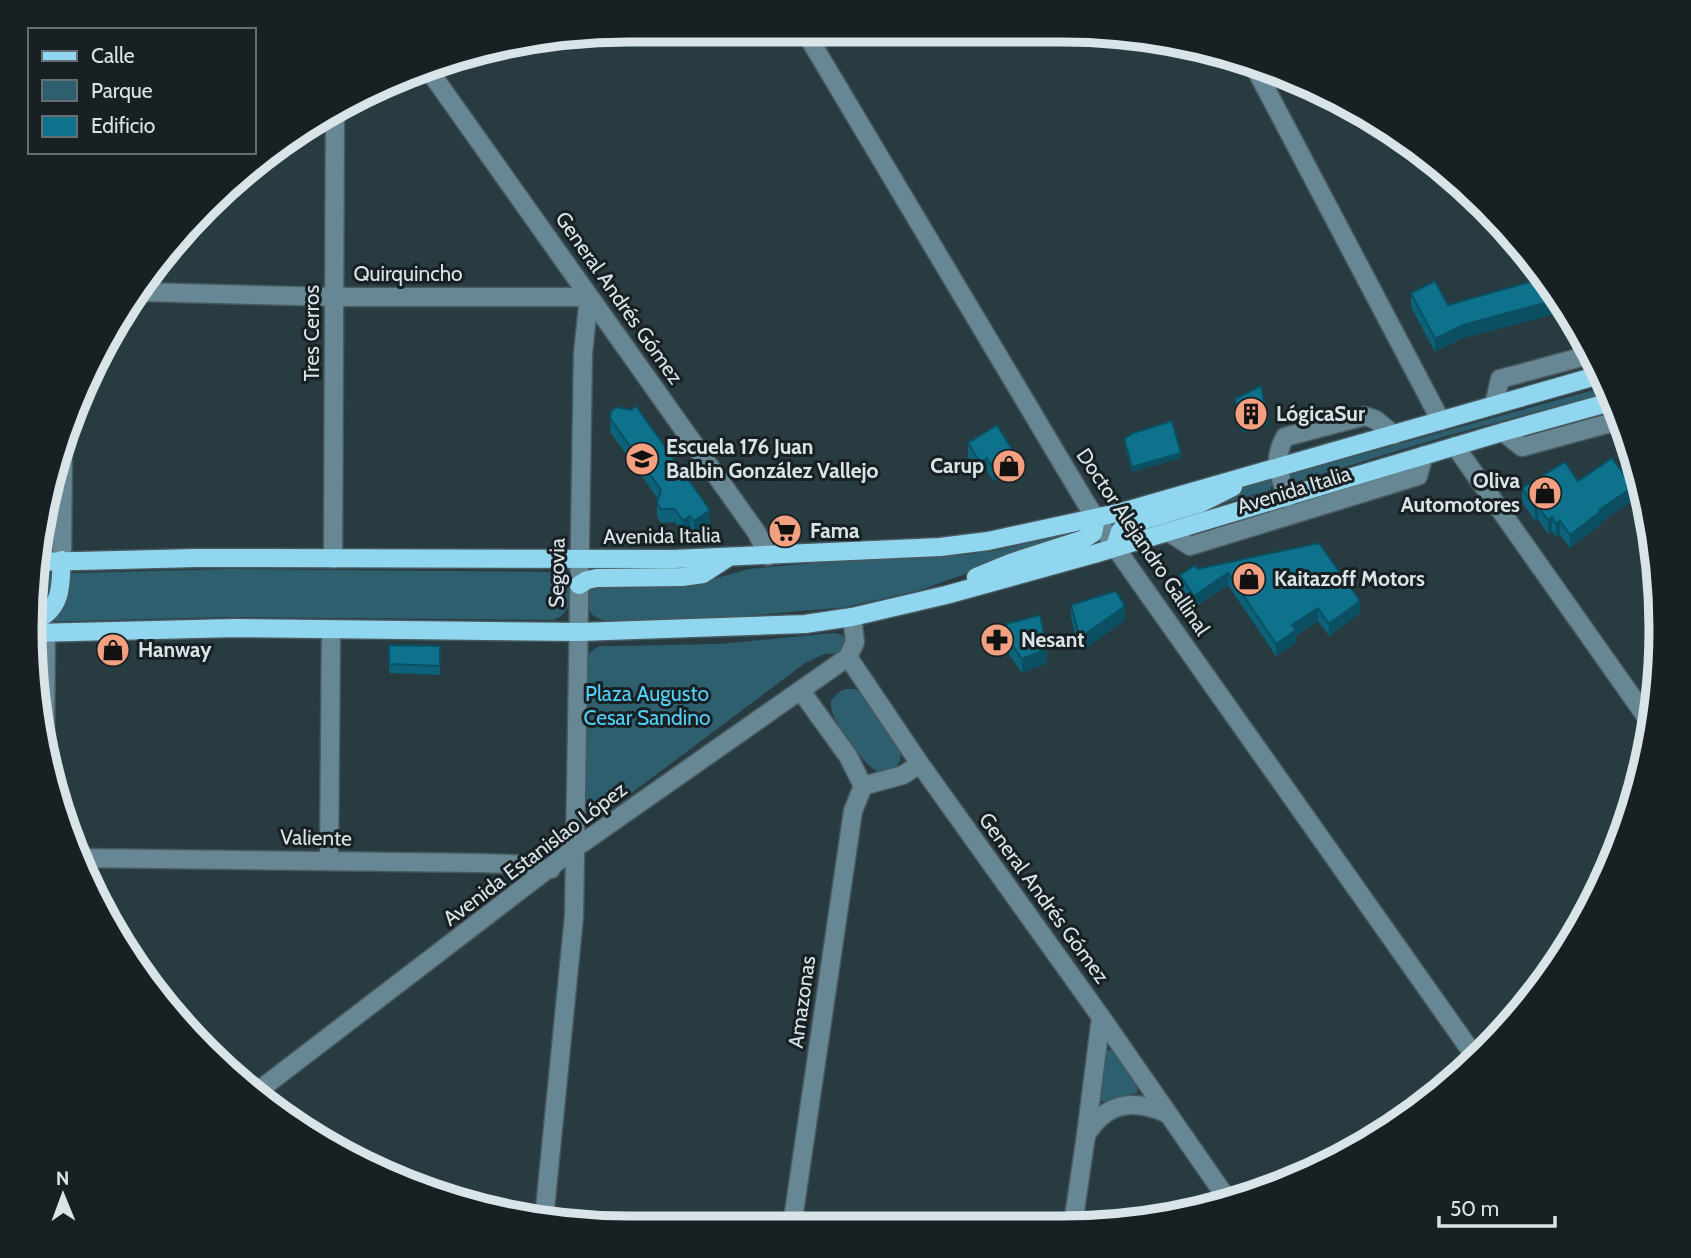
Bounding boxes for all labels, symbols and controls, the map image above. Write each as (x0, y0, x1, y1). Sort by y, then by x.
legend (28, 28, 256, 154)
text: Calle (91, 43, 135, 68)
text: Parque (91, 78, 153, 103)
text: Edificio (91, 113, 155, 138)
street label: General Andrés Gómez (550, 207, 688, 389)
street label: Quirquincho (353, 261, 463, 286)
street label: Tres Cerros (299, 284, 324, 381)
building icon: LógicaSur (1232, 395, 1270, 433)
place label: LógicaSur (1276, 401, 1365, 426)
place label: Escuela 176 Juan Balbin González Vallejo (666, 434, 879, 483)
school or university icon: Escuela 176 Juan Balbin González Vallejo (623, 440, 661, 478)
street label: Doctor Alejandro Gallinal (1071, 443, 1215, 641)
shop icon: Carup (990, 447, 1028, 485)
place label: Carup (930, 453, 984, 478)
street label: Avenida Italia (1234, 460, 1354, 519)
place label: Oliva Automotores (1401, 468, 1521, 517)
shop icon: Oliva Automotores (1526, 474, 1564, 512)
supermarket icon: Fama (766, 512, 804, 550)
place label: Fama (810, 518, 860, 543)
street label: Avenida Italia (603, 522, 721, 549)
street label: Segovia (543, 538, 570, 608)
shop icon: Kaitazoff Motors (1230, 560, 1268, 598)
place label: Kaitazoff Motors (1274, 566, 1425, 591)
pharmacy icon: Nesant (978, 621, 1016, 659)
place label: Nesant (1021, 627, 1084, 652)
shop icon: Hanway (94, 631, 132, 669)
place label: Hanway (138, 637, 212, 662)
park label: Plaza Augusto Cesar Sandino (583, 681, 711, 730)
street label: Avenida Estanislao López (438, 776, 632, 931)
street label: General Andrés Gómez (974, 807, 1115, 988)
street label: Valiente (280, 824, 352, 851)
street label: Amazonas (783, 954, 820, 1050)
north arrow (28, 1160, 98, 1230)
text: N (56, 1167, 70, 1190)
scale bar (1439, 1184, 1554, 1228)
text: 50 m (1450, 1196, 1499, 1221)

